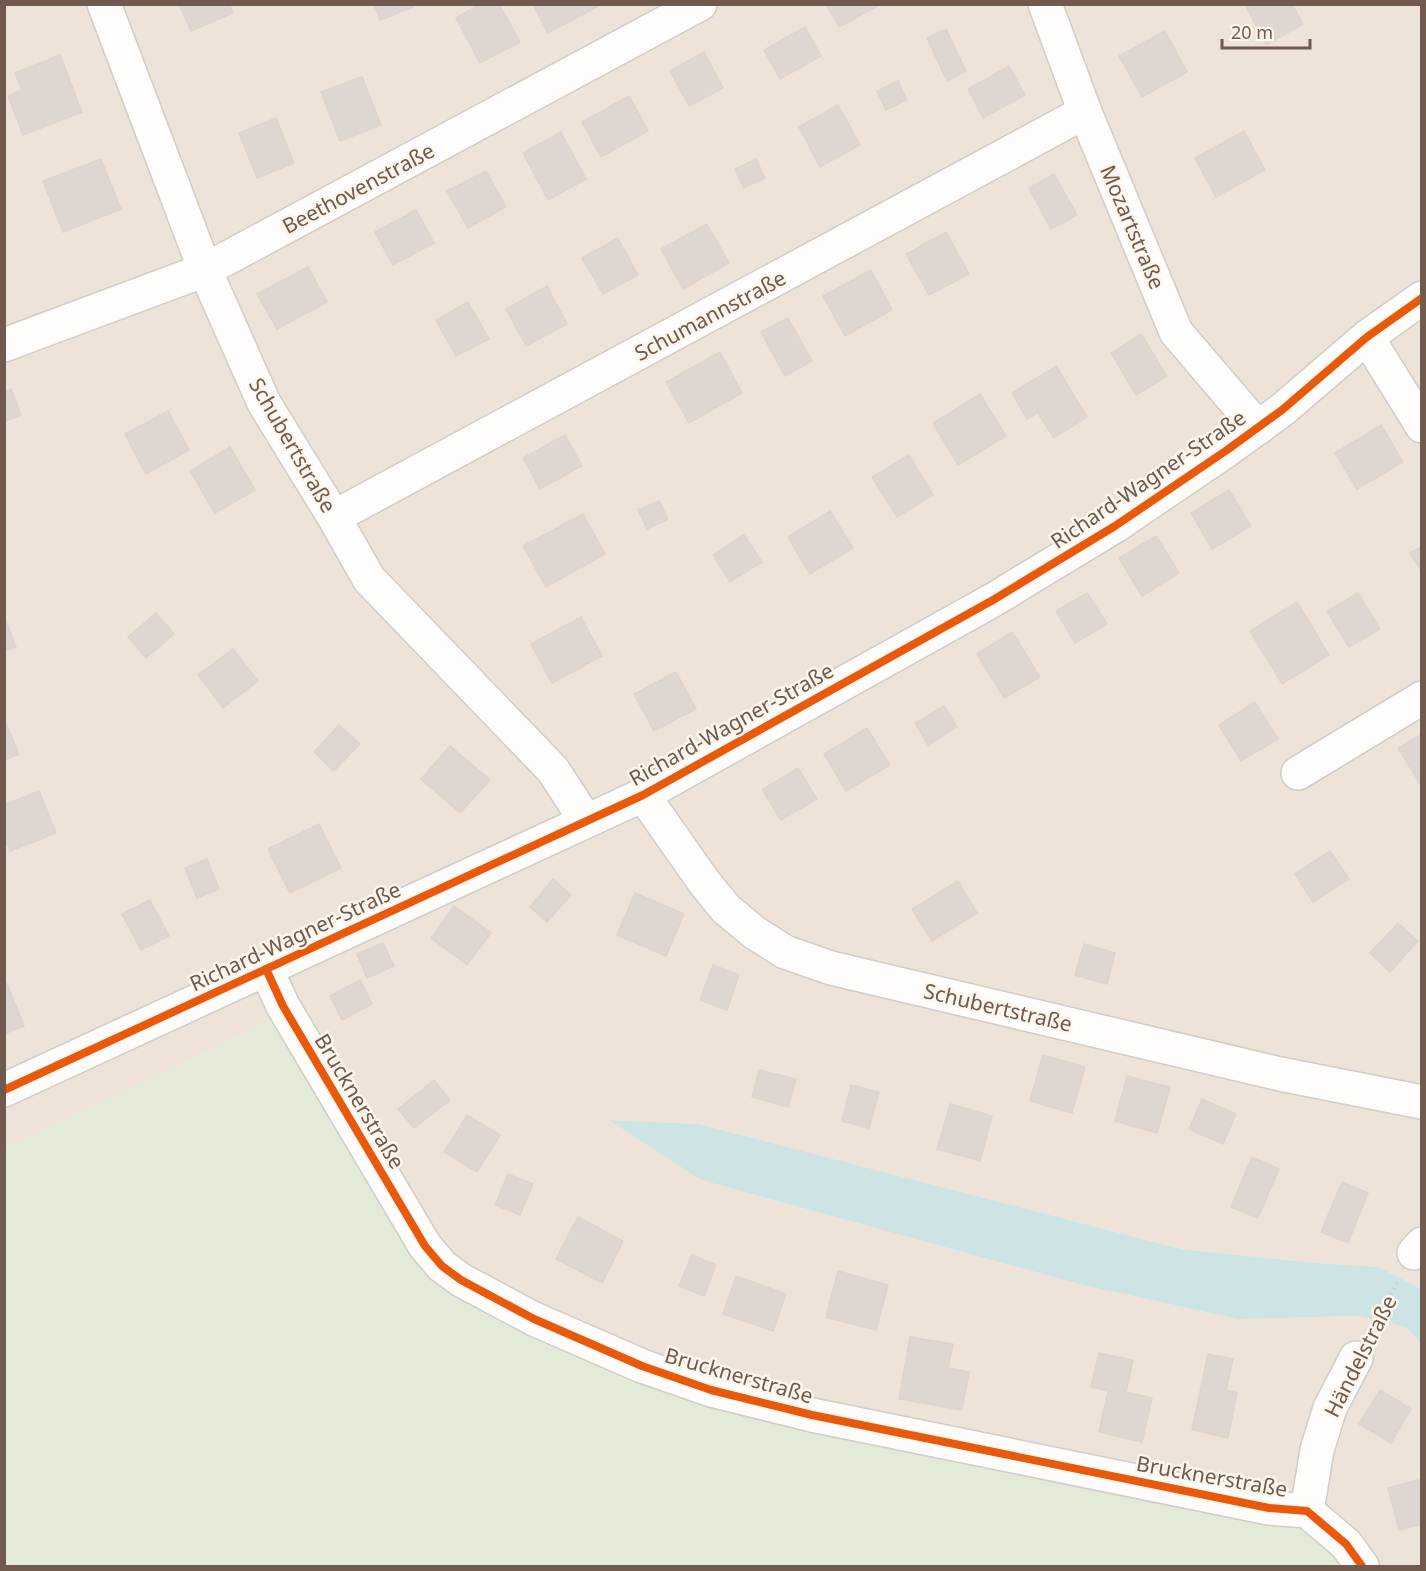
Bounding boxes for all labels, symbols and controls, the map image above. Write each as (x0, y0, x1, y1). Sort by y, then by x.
scale bar (1222, 12, 1310, 50)
text: 20 m (1231, 20, 1273, 44)
street label: Beethovenstraße (277, 136, 439, 240)
street label: Mozartstraße (1094, 161, 1172, 293)
street label: Schumannstraße (629, 263, 791, 367)
street label: Schubertstraße (243, 372, 343, 518)
street label: Richard-Wagner-Straße (1045, 403, 1251, 555)
street label: Richard-Wagner-Straße (624, 656, 838, 792)
street label: Richard-Wagner-Straße (185, 875, 405, 997)
street label: Schubertstraße (921, 976, 1075, 1038)
street label: Brucknerstraße (309, 1028, 411, 1174)
street label: Händelstraße (1317, 1290, 1403, 1422)
street label: Brucknerstraße (662, 1340, 816, 1410)
street label: Brucknerstraße (1134, 1449, 1290, 1503)

